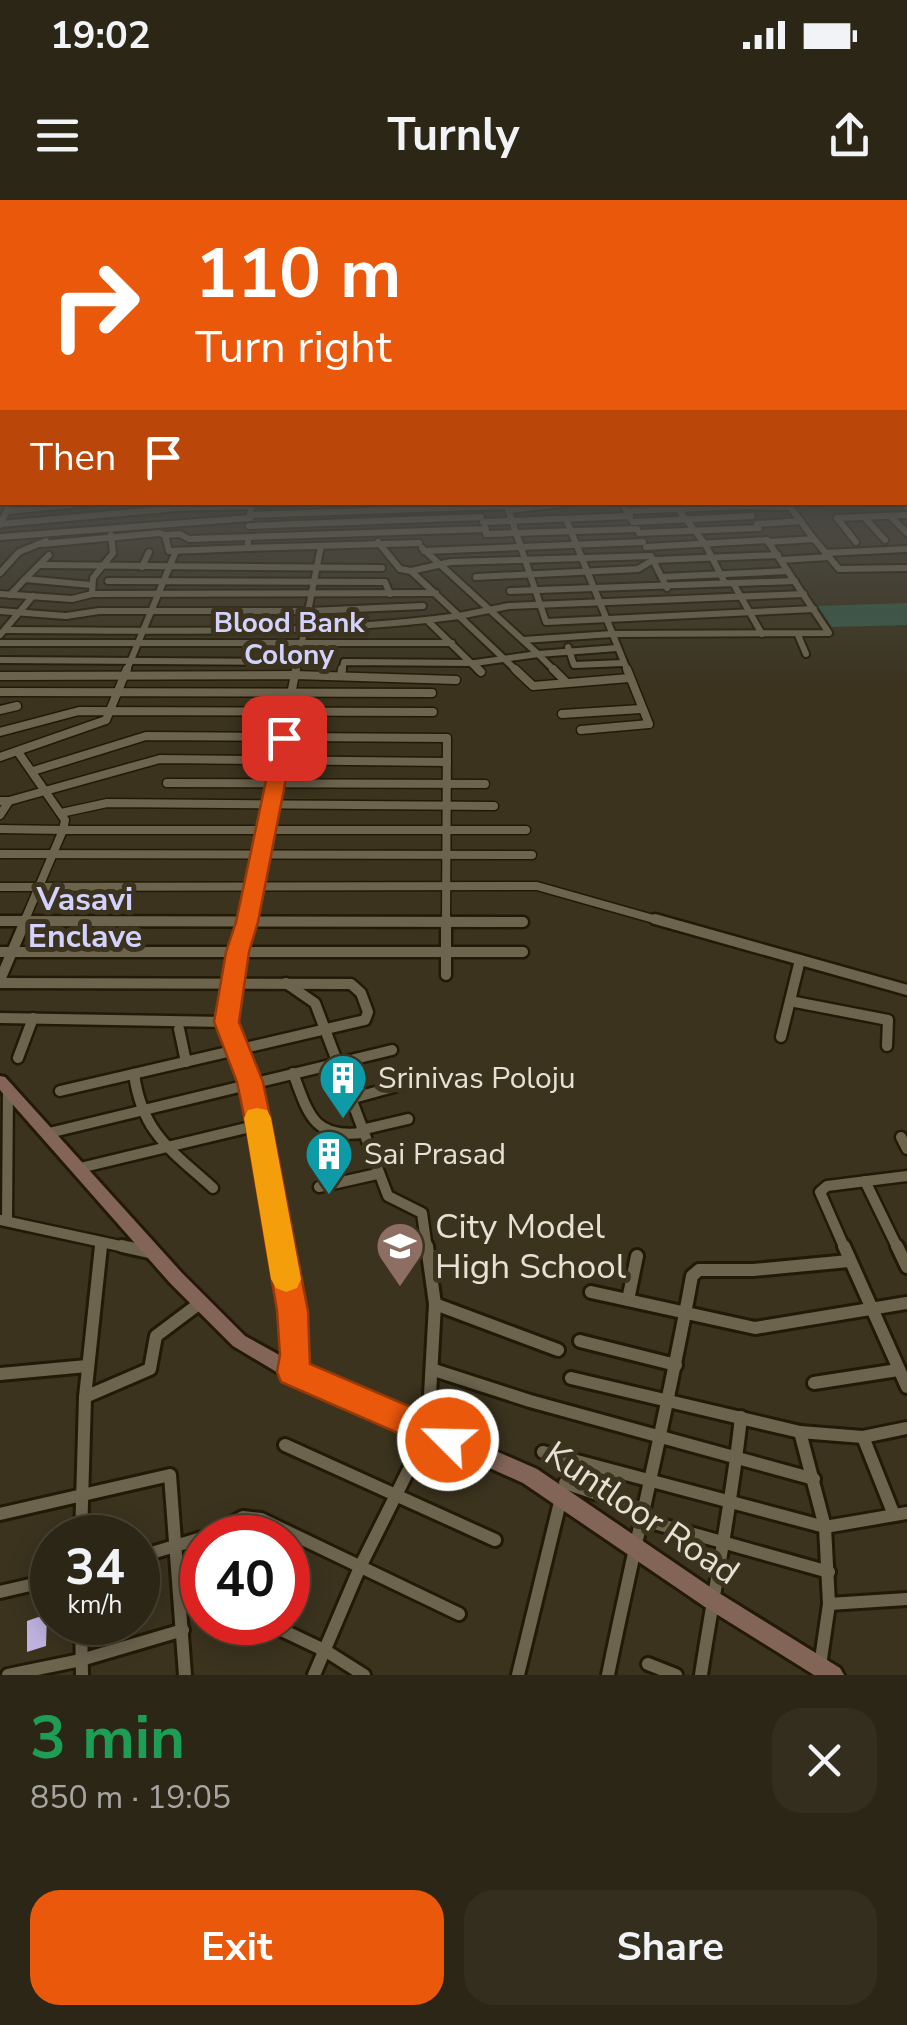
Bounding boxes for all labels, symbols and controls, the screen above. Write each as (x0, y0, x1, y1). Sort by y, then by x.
text: 19:02 (50, 10, 151, 61)
text: Turnly (387, 105, 520, 166)
icon: menu (30, 108, 85, 163)
icon: share (822, 108, 877, 163)
text: 110 m (195, 226, 401, 322)
icon: right (30, 240, 160, 370)
text: Turn right (195, 317, 392, 378)
icon: arrive (136, 430, 191, 485)
text: Then (30, 432, 116, 483)
district label: Blood Bank Colony (214, 604, 365, 674)
pin (242, 696, 327, 781)
icon: arrive (257, 711, 312, 766)
district label: Vasavi Enclave (28, 878, 142, 958)
building icon: Srinivas Poloju (317, 1052, 369, 1120)
place label: Srinivas Poloju (378, 1058, 576, 1099)
building icon: Sai Prasad (303, 1128, 355, 1196)
place label: Sai Prasad (364, 1134, 506, 1175)
place label: City Model High School (435, 1203, 627, 1290)
school or university icon: City Model High School (374, 1220, 426, 1288)
position arrow (396, 1388, 500, 1492)
street label: Kuntloor Road (535, 1431, 749, 1595)
speed limit sign: 40 (180, 1515, 310, 1645)
text: 34 (65, 1533, 125, 1602)
text: km/h (67, 1588, 123, 1622)
text: 3 min (30, 1697, 185, 1779)
button: close (772, 1708, 877, 1813)
text: 850 m · 19:05 (30, 1776, 231, 1819)
button: Exit (30, 1890, 444, 2005)
button: Share (464, 1890, 877, 2005)

